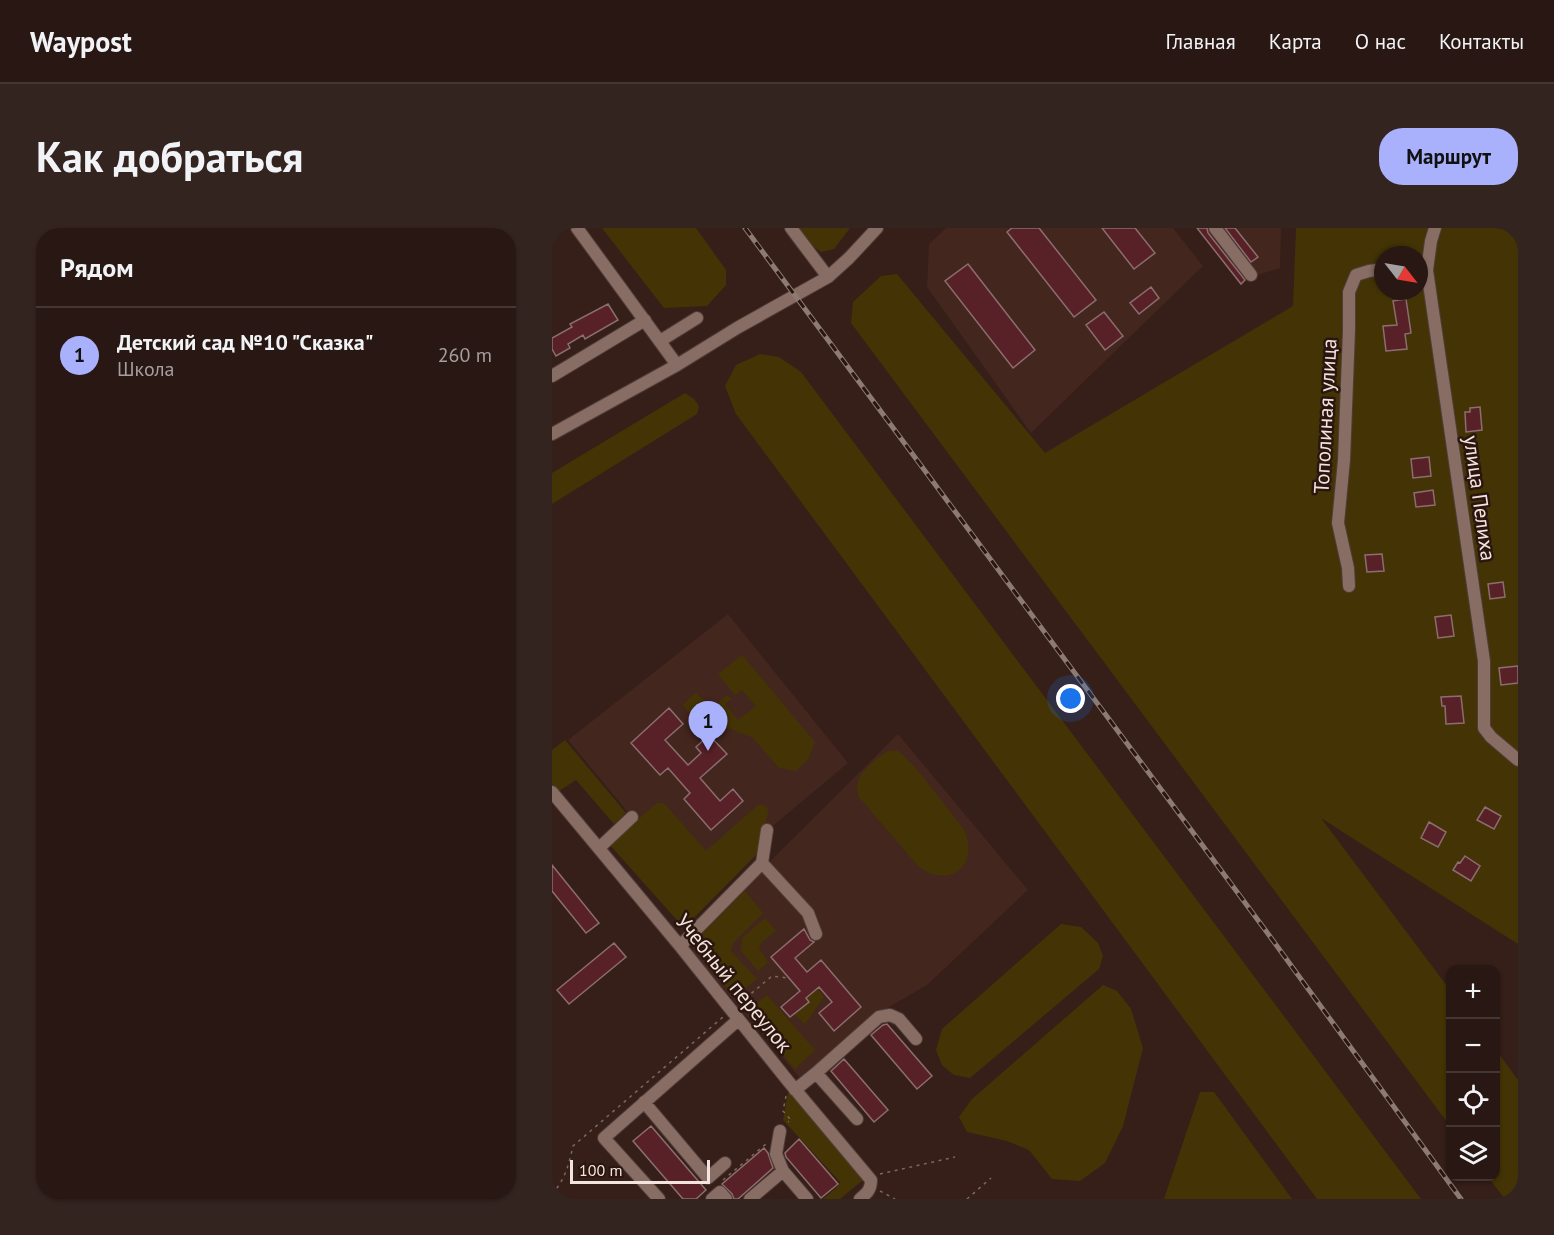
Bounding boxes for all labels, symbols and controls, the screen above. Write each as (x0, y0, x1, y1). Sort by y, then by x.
text: Waypost (30, 23, 132, 60)
text: Главная (1165, 28, 1236, 55)
text: Карта (1269, 28, 1322, 55)
text: О нас (1355, 28, 1406, 55)
text: Контакты (1439, 28, 1524, 55)
button: Маршрут (1379, 128, 1518, 185)
text: Как добраться (36, 129, 303, 184)
north arrow (1374, 246, 1428, 300)
text: Рядом (60, 251, 134, 284)
text: Детский сад №10 "Сказка" (117, 328, 374, 356)
street label: Тополиная улица (1307, 338, 1343, 494)
text: 1 (74, 342, 85, 368)
text: 260 m (438, 342, 492, 368)
text: Школа (117, 356, 174, 382)
street label: улица Пелиха (1458, 434, 1502, 562)
your location (1056, 684, 1085, 713)
pin: 1 (688, 702, 728, 751)
street label: Учебный переулок (670, 908, 798, 1058)
map controls (1446, 965, 1500, 1181)
button: + (1446, 965, 1500, 1019)
button: − (1446, 1019, 1500, 1073)
button: locate (1446, 1073, 1500, 1127)
button: layers (1446, 1127, 1500, 1181)
scale bar (570, 1157, 710, 1184)
text: 100 m (579, 1160, 622, 1180)

